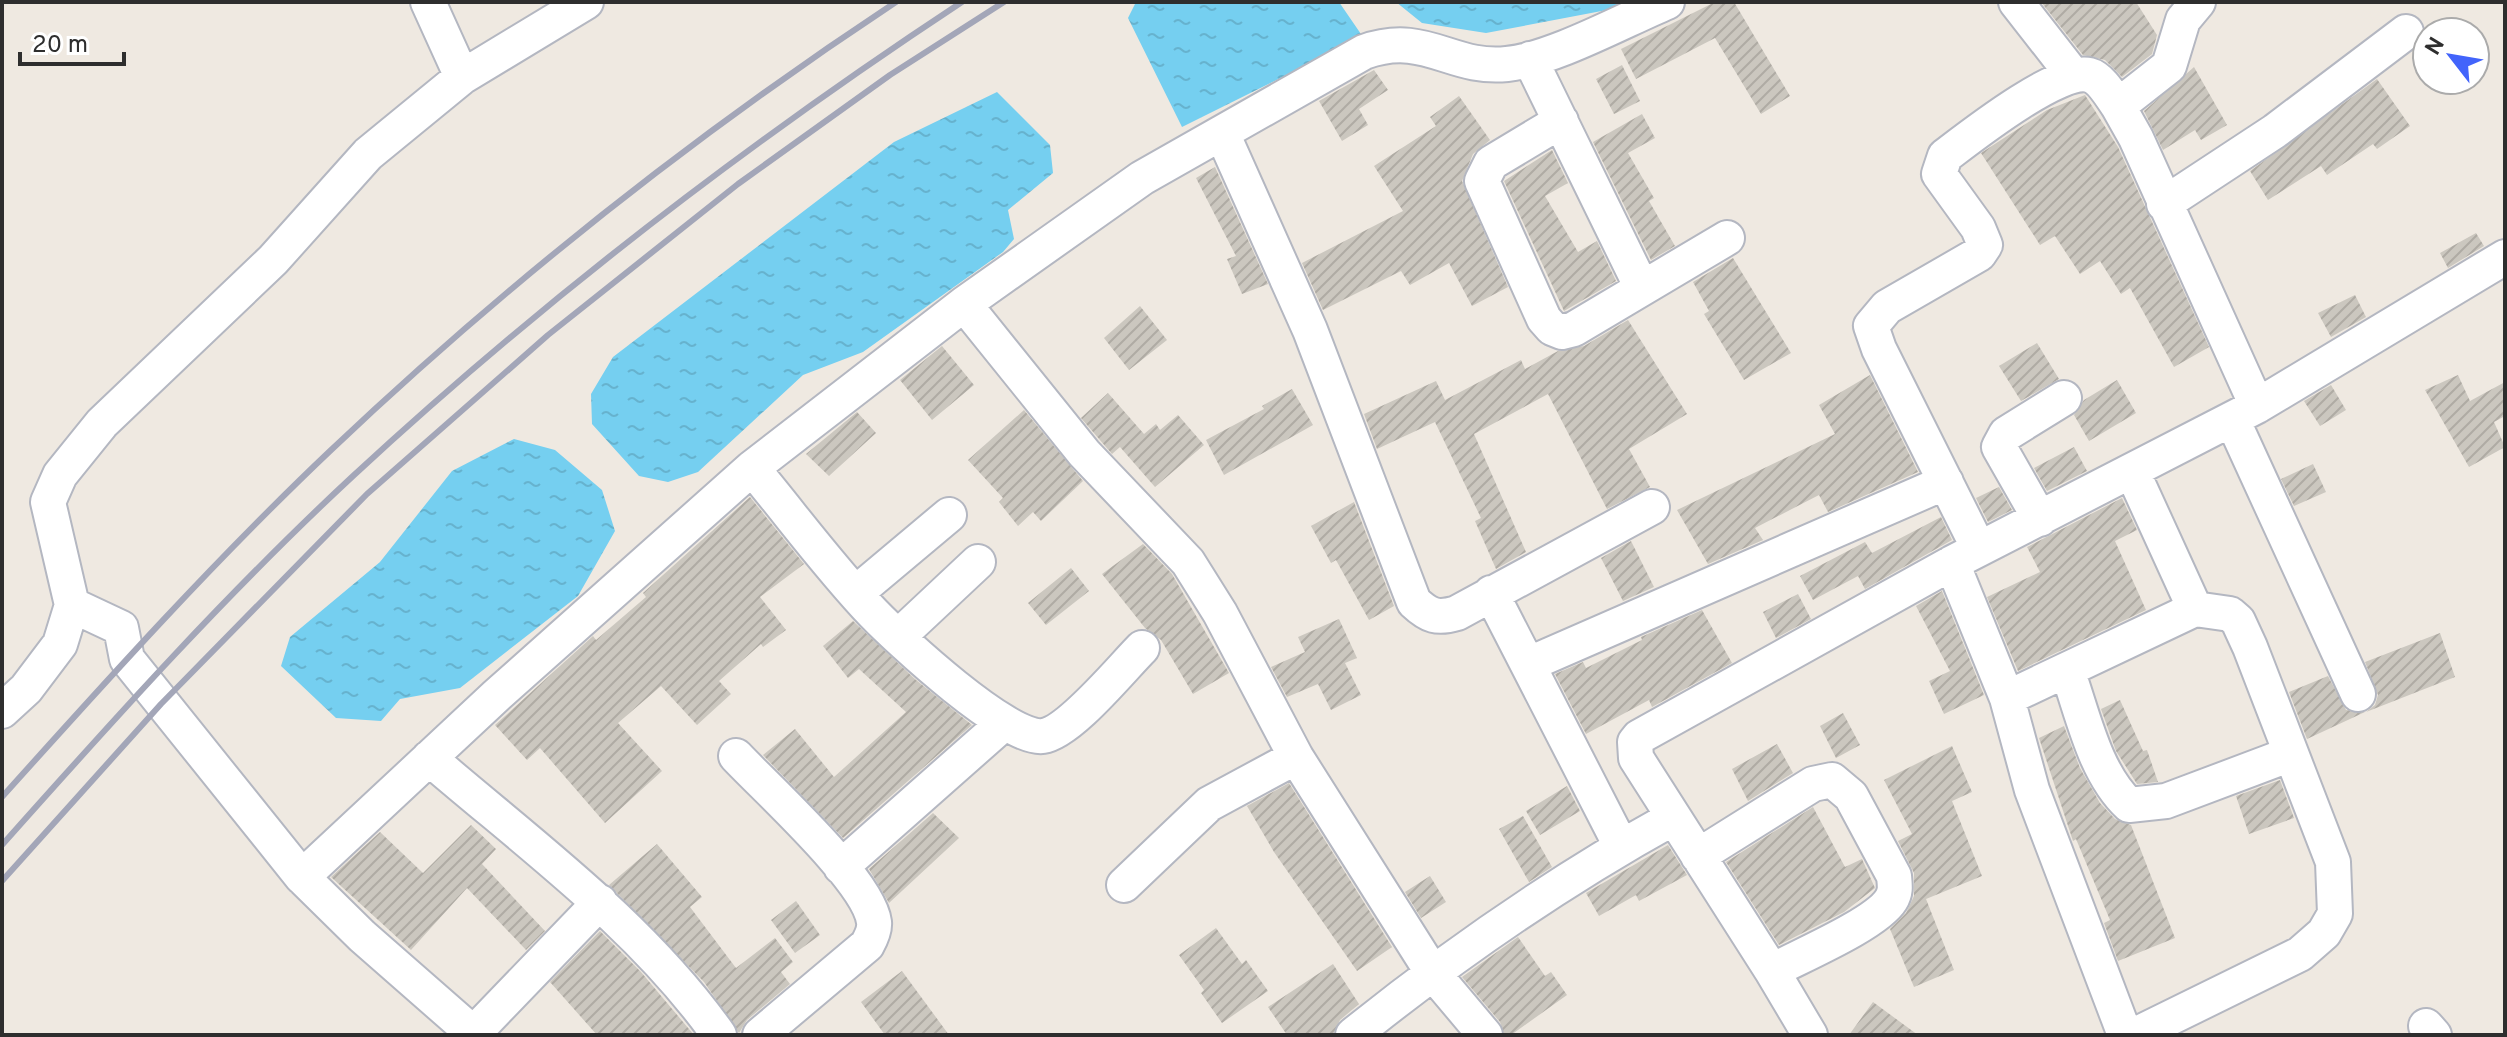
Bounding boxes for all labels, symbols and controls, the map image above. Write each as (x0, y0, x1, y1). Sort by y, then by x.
scale bar (20, 16, 124, 66)
north arrow (2411, 16, 2491, 96)
text: 20 m (32, 31, 88, 61)
text: N (2420, 33, 2452, 61)

